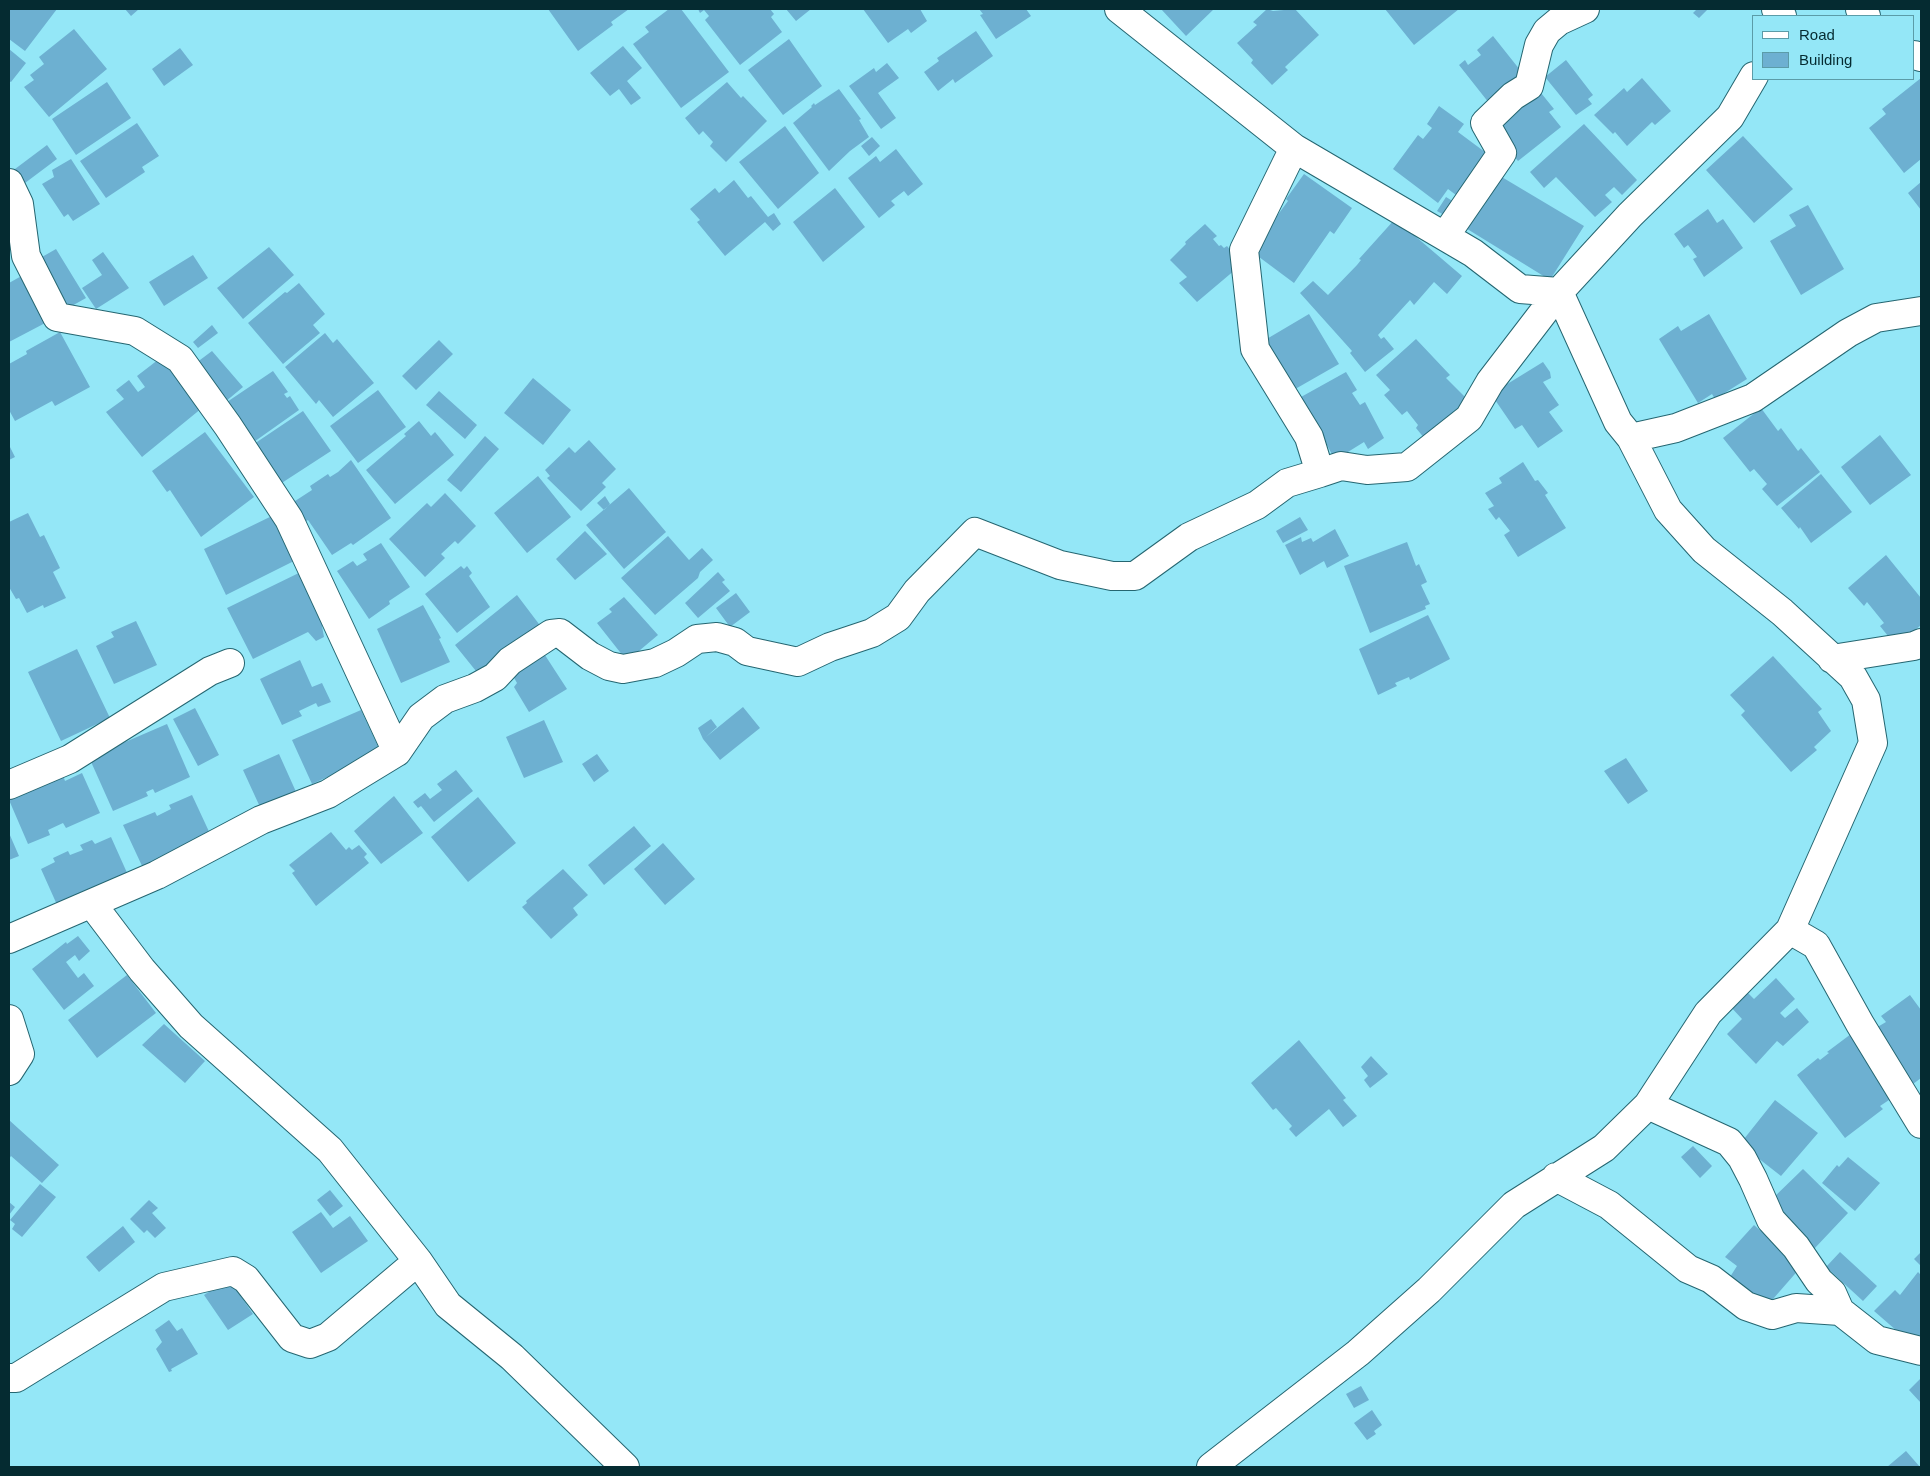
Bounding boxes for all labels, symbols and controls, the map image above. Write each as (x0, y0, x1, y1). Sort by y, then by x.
legend (1752, 15, 1915, 80)
text: Road (1799, 26, 1835, 43)
text: Building (1799, 51, 1852, 68)

